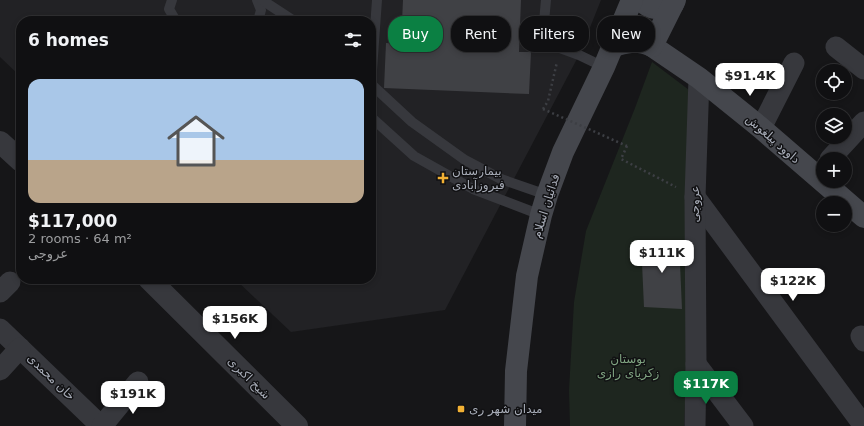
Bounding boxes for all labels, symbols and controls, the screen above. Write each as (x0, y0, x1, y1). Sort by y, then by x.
chip: Buy (388, 16, 443, 52)
chip: Rent (451, 16, 511, 52)
chip: Filters (519, 16, 589, 52)
chip: New (597, 16, 655, 52)
icon: filters (342, 29, 364, 51)
text: 6 homes (28, 30, 109, 50)
pin: $91.4K (717, 63, 783, 97)
map controls (816, 64, 852, 232)
button: locate (816, 64, 852, 100)
text: $91.4K (724, 68, 776, 83)
icon: home (160, 105, 232, 177)
button: layers (816, 108, 852, 144)
street label: داوود پیلغوش (742, 112, 803, 167)
button: + (816, 152, 852, 188)
place label: بیمارستان فیروزآبادی (452, 164, 505, 193)
marker: بیمارستان فیروزآبادی (437, 172, 449, 184)
street label: فدائیان اسلام (530, 172, 562, 240)
street label: عروجی (688, 186, 703, 223)
button: − (816, 196, 852, 232)
text: $117,000 (28, 211, 117, 231)
text: 2 rooms · 64 m² (28, 231, 132, 246)
pin: $111K (634, 240, 690, 274)
text: $111K (639, 245, 685, 260)
text: عروجی (28, 246, 68, 261)
pin: $122K (765, 268, 821, 302)
text: $122K (770, 273, 816, 288)
pin: $156K (207, 306, 263, 340)
text: $156K (212, 311, 258, 326)
street label: خان محمدی (24, 351, 78, 403)
park label: بوستان زکریای رازی (597, 352, 660, 381)
street label: شیخ اکبری (224, 354, 273, 403)
pin: $117K (678, 371, 734, 405)
text: $117K (683, 376, 729, 391)
pin: $191K (105, 381, 161, 415)
text: $191K (110, 386, 156, 401)
place label: میدان شهر ری (469, 402, 543, 417)
marker: میدان شهر ری (456, 404, 466, 414)

